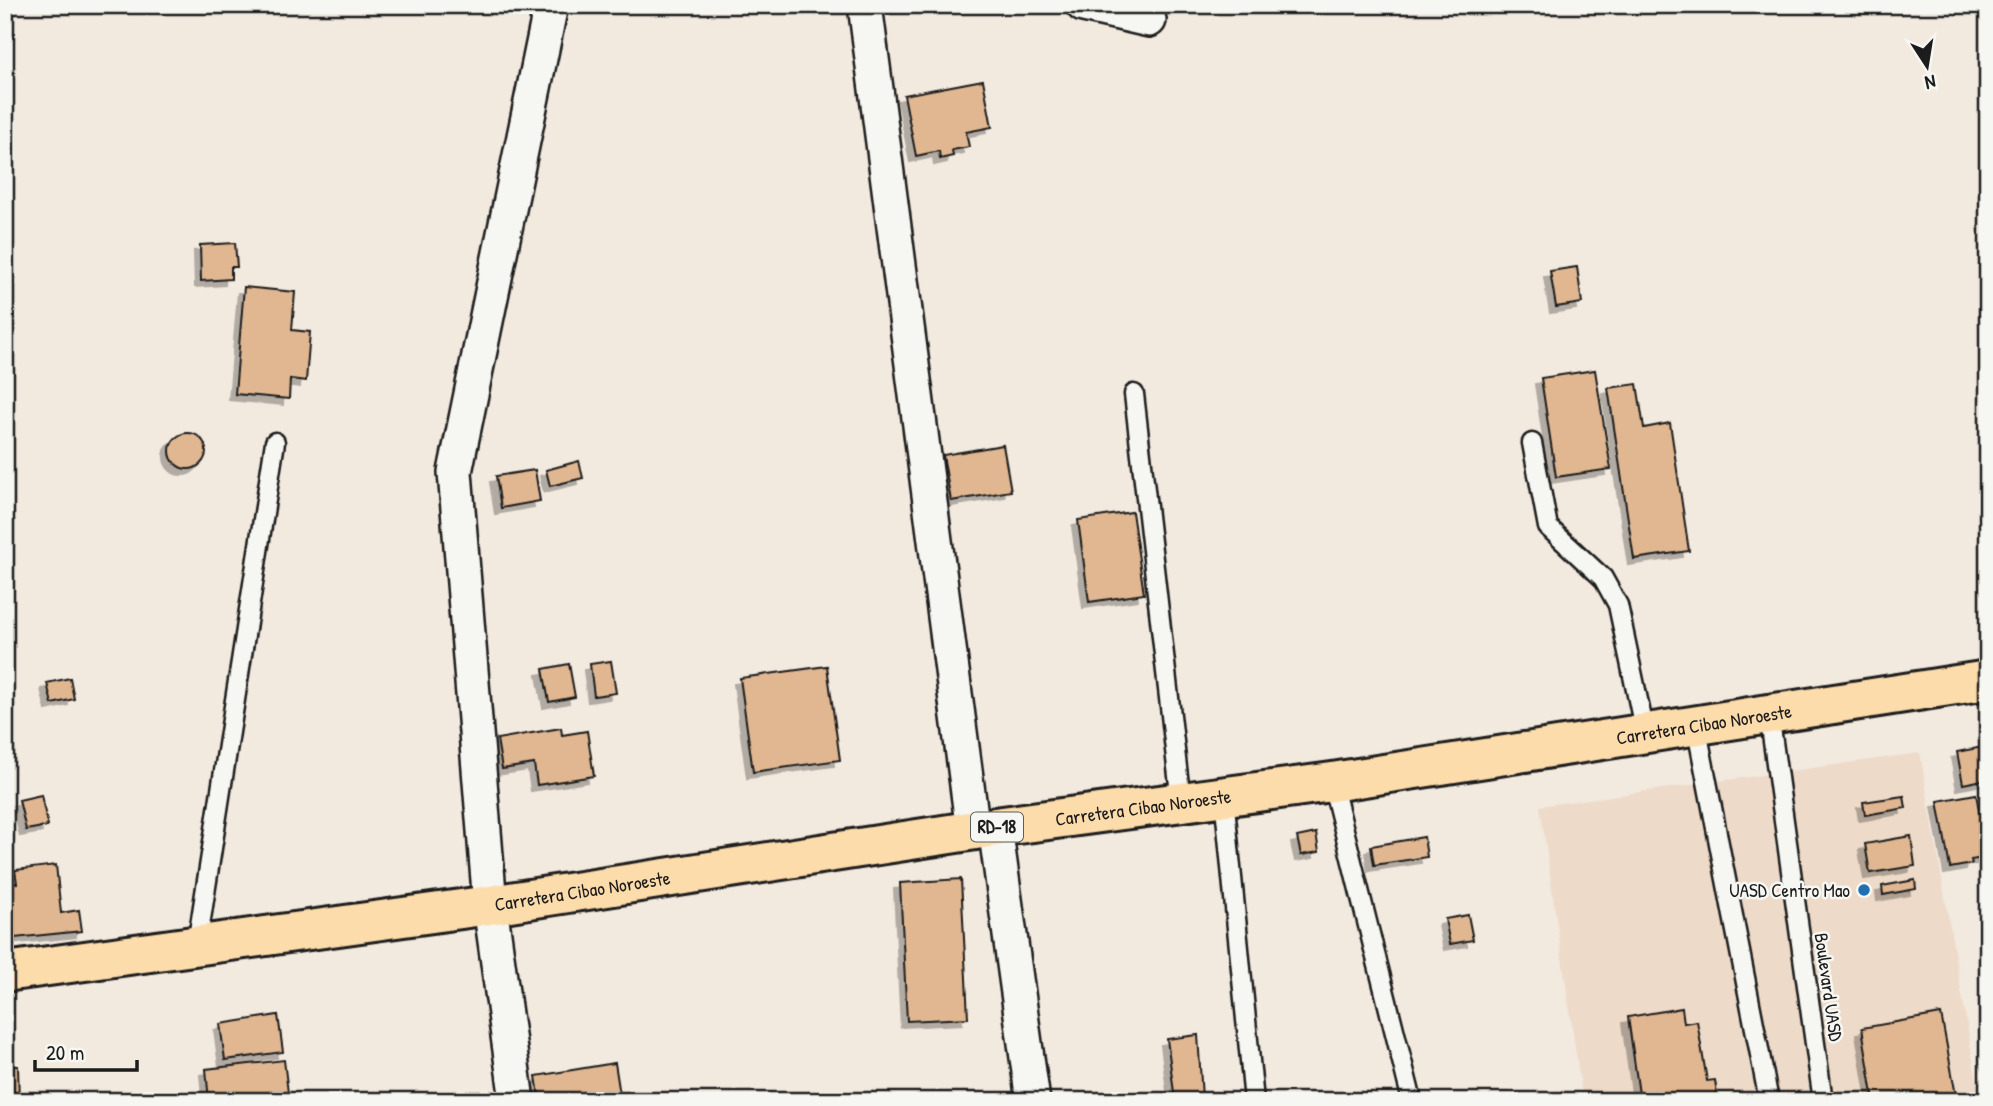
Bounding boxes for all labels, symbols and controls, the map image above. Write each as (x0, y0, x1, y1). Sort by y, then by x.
north arrow (1892, 32, 1962, 102)
text: N (1923, 69, 1938, 96)
street label: Carretera Cibao Noroeste (1614, 698, 1794, 751)
street label: Carretera Cibao Noroeste (1054, 783, 1233, 832)
road number: RD-18 (971, 812, 1023, 842)
street label: Carretera Cibao Noroeste (493, 864, 672, 917)
place label: UASD Centro Mao (1729, 877, 1850, 903)
marker: UASD Centro Mao (1856, 882, 1872, 898)
street label: Boulevard UASD (1809, 931, 1849, 1043)
scale bar (35, 1029, 136, 1073)
text: 20 m (46, 1038, 84, 1067)

